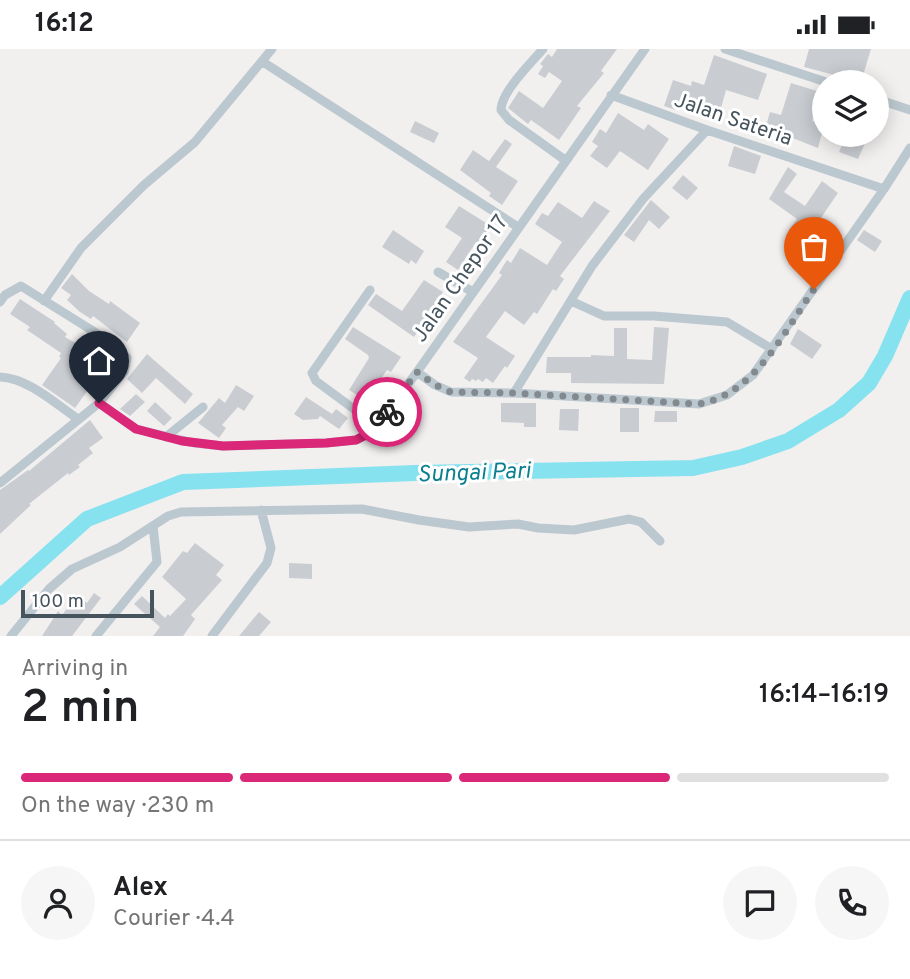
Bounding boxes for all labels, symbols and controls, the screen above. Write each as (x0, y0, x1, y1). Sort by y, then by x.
text: 16:12 (35, 8, 94, 41)
map controls (812, 70, 889, 147)
button: layers (812, 70, 889, 147)
street label: Jalan Sateria (670, 87, 796, 153)
street label: Jalan Chepor 17 (407, 210, 515, 348)
pin (784, 217, 844, 289)
icon: bag (795, 228, 833, 266)
pin (69, 331, 129, 403)
icon: home (80, 342, 118, 380)
courier (352, 377, 422, 447)
icon: bike (368, 393, 406, 431)
water label: Sungai Pari (417, 457, 532, 490)
scale bar (21, 587, 154, 619)
text: 100 m (32, 590, 84, 614)
text: Arriving in (21, 655, 128, 684)
text: 16:14–16:19 (759, 679, 889, 712)
text: 2 min (21, 680, 140, 739)
text: On the way · 230 m (21, 792, 214, 821)
button: person (21, 866, 95, 940)
button: chat (723, 866, 797, 940)
button: phone (815, 866, 889, 940)
text: Alex (113, 872, 168, 905)
text: Courier · 4.4 (113, 905, 235, 934)

